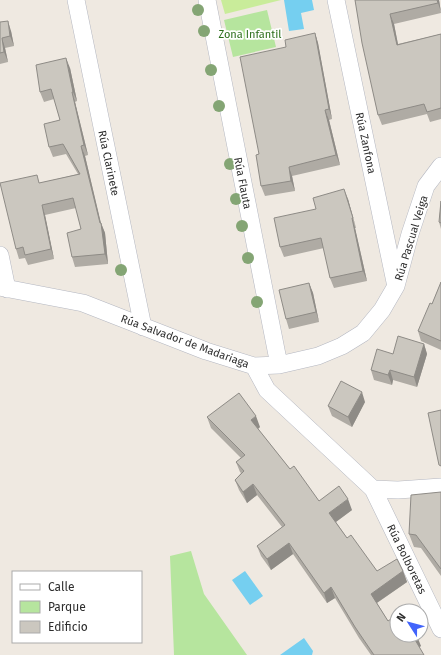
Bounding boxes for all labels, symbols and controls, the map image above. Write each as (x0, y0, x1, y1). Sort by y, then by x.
park label: Zona Infantil (218, 28, 282, 41)
street label: Rúa Zanfona (353, 111, 378, 175)
street label: Rúa Clarinete (95, 129, 122, 197)
street label: Rúa Flauta (231, 156, 254, 210)
street label: Rúa Pascual Veiga (392, 194, 431, 282)
street label: Rúa Salvador de Madariaga (119, 312, 251, 371)
street label: Rúa Bolboretas (384, 522, 429, 596)
legend (12, 571, 142, 643)
text: Calle (48, 580, 75, 594)
text: Parque (48, 600, 86, 614)
north arrow (389, 603, 429, 643)
text: N (394, 611, 409, 624)
text: Edificio (48, 620, 88, 634)

